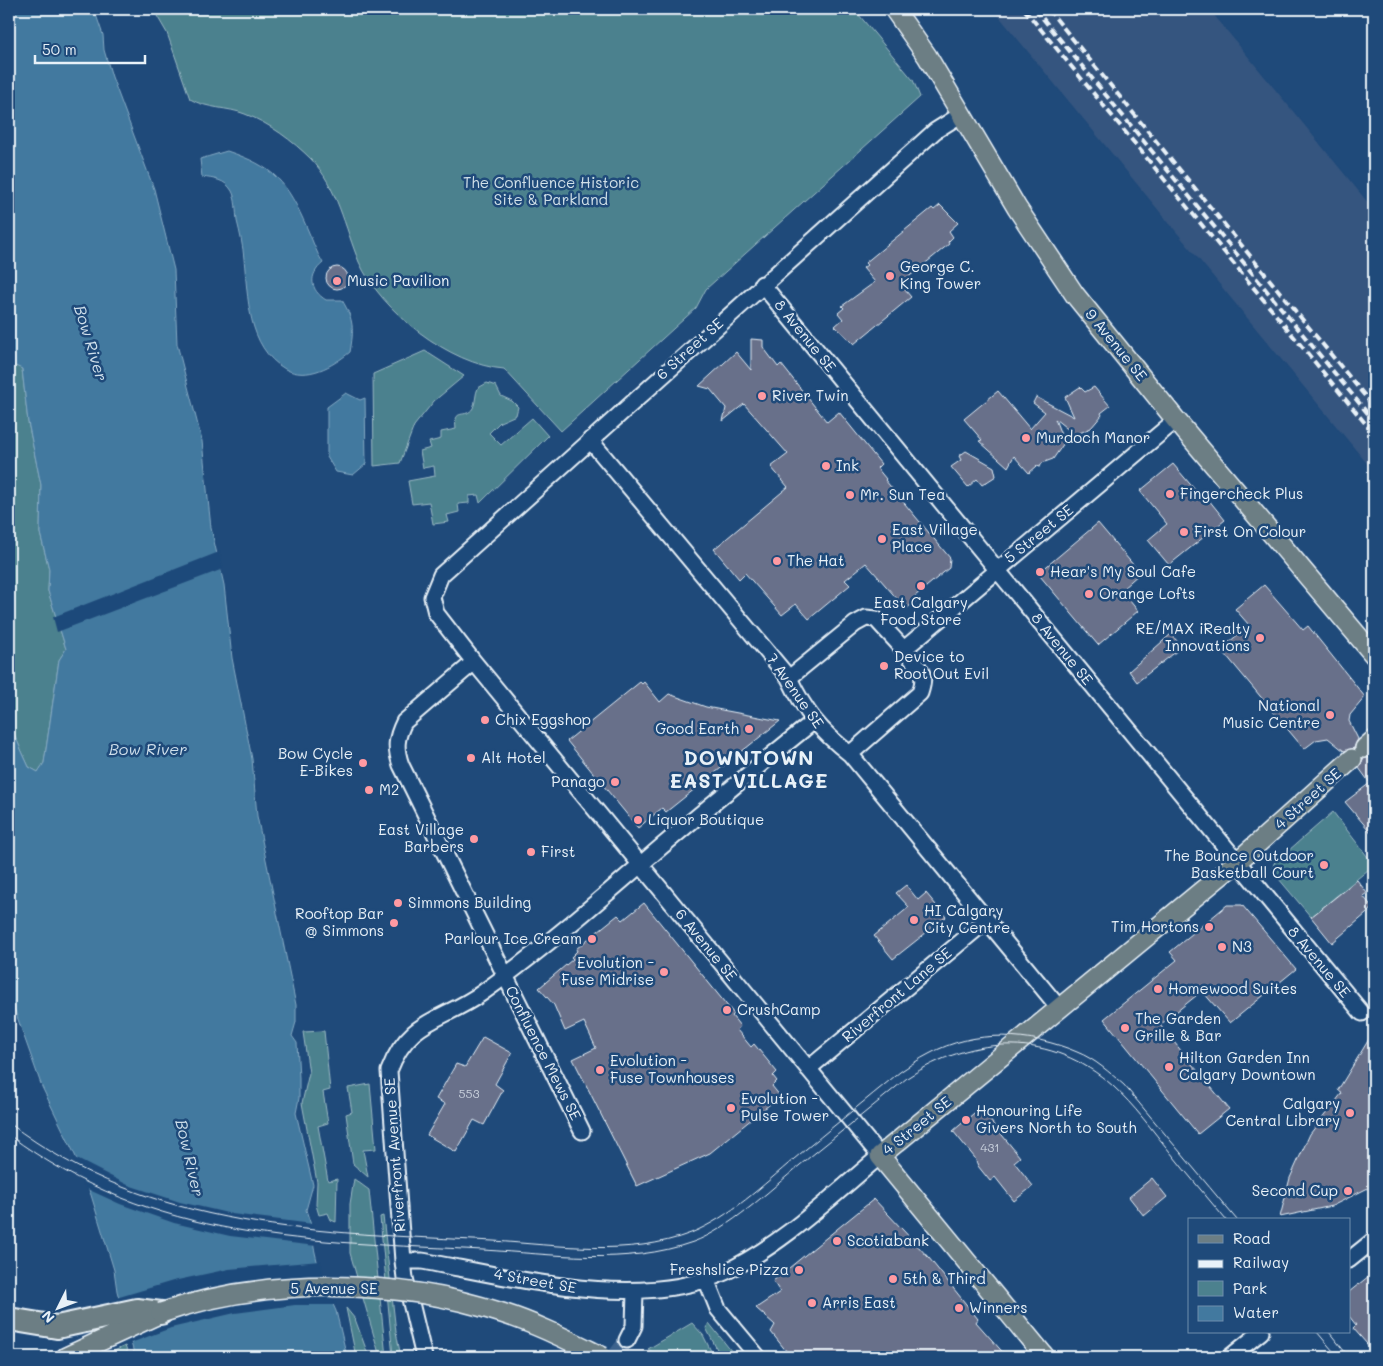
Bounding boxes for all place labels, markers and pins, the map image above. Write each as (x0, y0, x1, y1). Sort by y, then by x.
place label: George C. King Tower (900, 256, 981, 293)
place label: Music Pavilion (347, 270, 449, 290)
marker: George C. King Tower (884, 270, 896, 282)
marker: Music Pavilion (331, 275, 343, 287)
place label: River Twin (772, 385, 849, 405)
marker: River Twin (756, 390, 768, 402)
place label: Murdoch Manor (1036, 427, 1150, 447)
marker: Murdoch Manor (1020, 432, 1032, 444)
place label: Ink (836, 455, 859, 475)
marker: Ink (820, 460, 832, 472)
place label: Fingercheck Plus (1180, 483, 1303, 503)
place label: Mr. Sun Tea (860, 484, 945, 504)
marker: Fingercheck Plus (1164, 488, 1176, 500)
marker: Mr. Sun Tea (844, 489, 856, 501)
place label: East Village Place (892, 519, 978, 556)
place label: First On Colour (1194, 521, 1306, 541)
marker: First On Colour (1178, 526, 1190, 538)
marker: East Village Place (876, 533, 888, 545)
place label: The Hat (787, 550, 845, 570)
marker: The Hat (771, 555, 783, 567)
place label: Hear's My Soul Cafe (1050, 561, 1196, 581)
marker: Hear's My Soul Cafe (1034, 566, 1046, 578)
marker: East Calgary Food Store (915, 580, 927, 592)
place label: Orange Lofts (1099, 583, 1195, 603)
marker: Orange Lofts (1083, 588, 1095, 600)
place label: East Calgary Food Store (874, 592, 968, 629)
place label: RE/MAX iRealty Innovations (1136, 618, 1250, 655)
marker: RE/MAX iRealty Innovations (1254, 632, 1266, 644)
place label: Device to Root Out Evil (894, 646, 989, 683)
marker: Device to Root Out Evil (878, 660, 890, 672)
place label: National Music Centre (1223, 695, 1320, 732)
place label: Chix Eggshop (495, 709, 591, 729)
marker: National Music Centre (1324, 709, 1336, 721)
marker: Chix Eggshop (479, 714, 491, 726)
place label: Good Earth (655, 718, 739, 738)
marker: Good Earth (743, 723, 755, 735)
place label: Bow Cycle E-Bikes (278, 743, 353, 780)
place label: Alt Hotel (481, 747, 546, 767)
marker: Alt Hotel (465, 752, 477, 764)
marker: Bow Cycle E-Bikes (357, 757, 369, 769)
place label: Panago (551, 771, 605, 791)
marker: Panago (609, 776, 621, 788)
place label: M2 (379, 779, 399, 799)
marker: M2 (363, 784, 375, 796)
place label: Liquor Boutique (648, 809, 764, 829)
marker: Liquor Boutique (632, 814, 644, 826)
place label: East Village Barbers (378, 819, 464, 856)
marker: East Village Barbers (468, 833, 480, 845)
place label: First (541, 841, 575, 861)
place label: The Bounce Outdoor Basketball Court (1164, 845, 1314, 882)
marker: First (525, 846, 537, 858)
marker: The Bounce Outdoor Basketball Court (1318, 859, 1330, 871)
place label: Simmons Building (408, 892, 532, 912)
marker: Simmons Building (392, 897, 404, 909)
place label: HI Calgary City Centre (924, 900, 1010, 937)
place label: Rooftop Bar @ Simmons (295, 903, 384, 940)
marker: HI Calgary City Centre (908, 914, 920, 926)
place label: Tim Hortons (1111, 916, 1199, 936)
marker: Rooftop Bar @ Simmons (388, 917, 400, 929)
marker: Tim Hortons (1203, 921, 1215, 933)
place label: Parlour Ice Cream (444, 928, 582, 948)
marker: Parlour Ice Cream (586, 933, 598, 945)
place label: N3 (1232, 936, 1252, 956)
marker: N3 (1216, 941, 1228, 953)
place label: Evolution - Fuse Midrise (561, 952, 654, 989)
marker: Evolution - Fuse Midrise (658, 966, 670, 978)
place label: Homewood Suites (1168, 978, 1297, 998)
marker: Homewood Suites (1152, 983, 1164, 995)
place label: CrushCamp (737, 999, 820, 1019)
marker: CrushCamp (721, 1004, 733, 1016)
place label: The Garden Grille & Bar (1135, 1008, 1222, 1045)
marker: The Garden Grille & Bar (1119, 1022, 1131, 1034)
place label: Hilton Garden Inn Calgary Downtown (1179, 1047, 1316, 1084)
place label: Evolution - Fuse Townhouses (610, 1050, 735, 1087)
marker: Hilton Garden Inn Calgary Downtown (1163, 1061, 1175, 1073)
marker: Evolution - Fuse Townhouses (594, 1064, 606, 1076)
place label: Evolution - Pulse Tower (741, 1088, 829, 1125)
place label: Calgary Central Library (1225, 1093, 1340, 1130)
place label: Honouring Life Givers North to South (976, 1100, 1137, 1137)
marker: Evolution - Pulse Tower (725, 1102, 737, 1114)
marker: Calgary Central Library (1344, 1107, 1356, 1119)
marker: Honouring Life Givers North to South (960, 1114, 972, 1126)
place label: Second Cup (1252, 1180, 1338, 1200)
marker: Second Cup (1342, 1185, 1354, 1197)
place label: Scotiabank (847, 1230, 929, 1250)
marker: Scotiabank (831, 1235, 843, 1247)
place label: Freshslice Pizza (670, 1259, 789, 1279)
marker: Freshslice Pizza (793, 1264, 805, 1276)
place label: 5th & Third (903, 1268, 986, 1288)
marker: 5th & Third (887, 1273, 899, 1285)
place label: Arris East (822, 1292, 896, 1312)
marker: Arris East (806, 1297, 818, 1309)
place label: Winners (969, 1297, 1028, 1317)
marker: Winners (953, 1302, 965, 1314)

